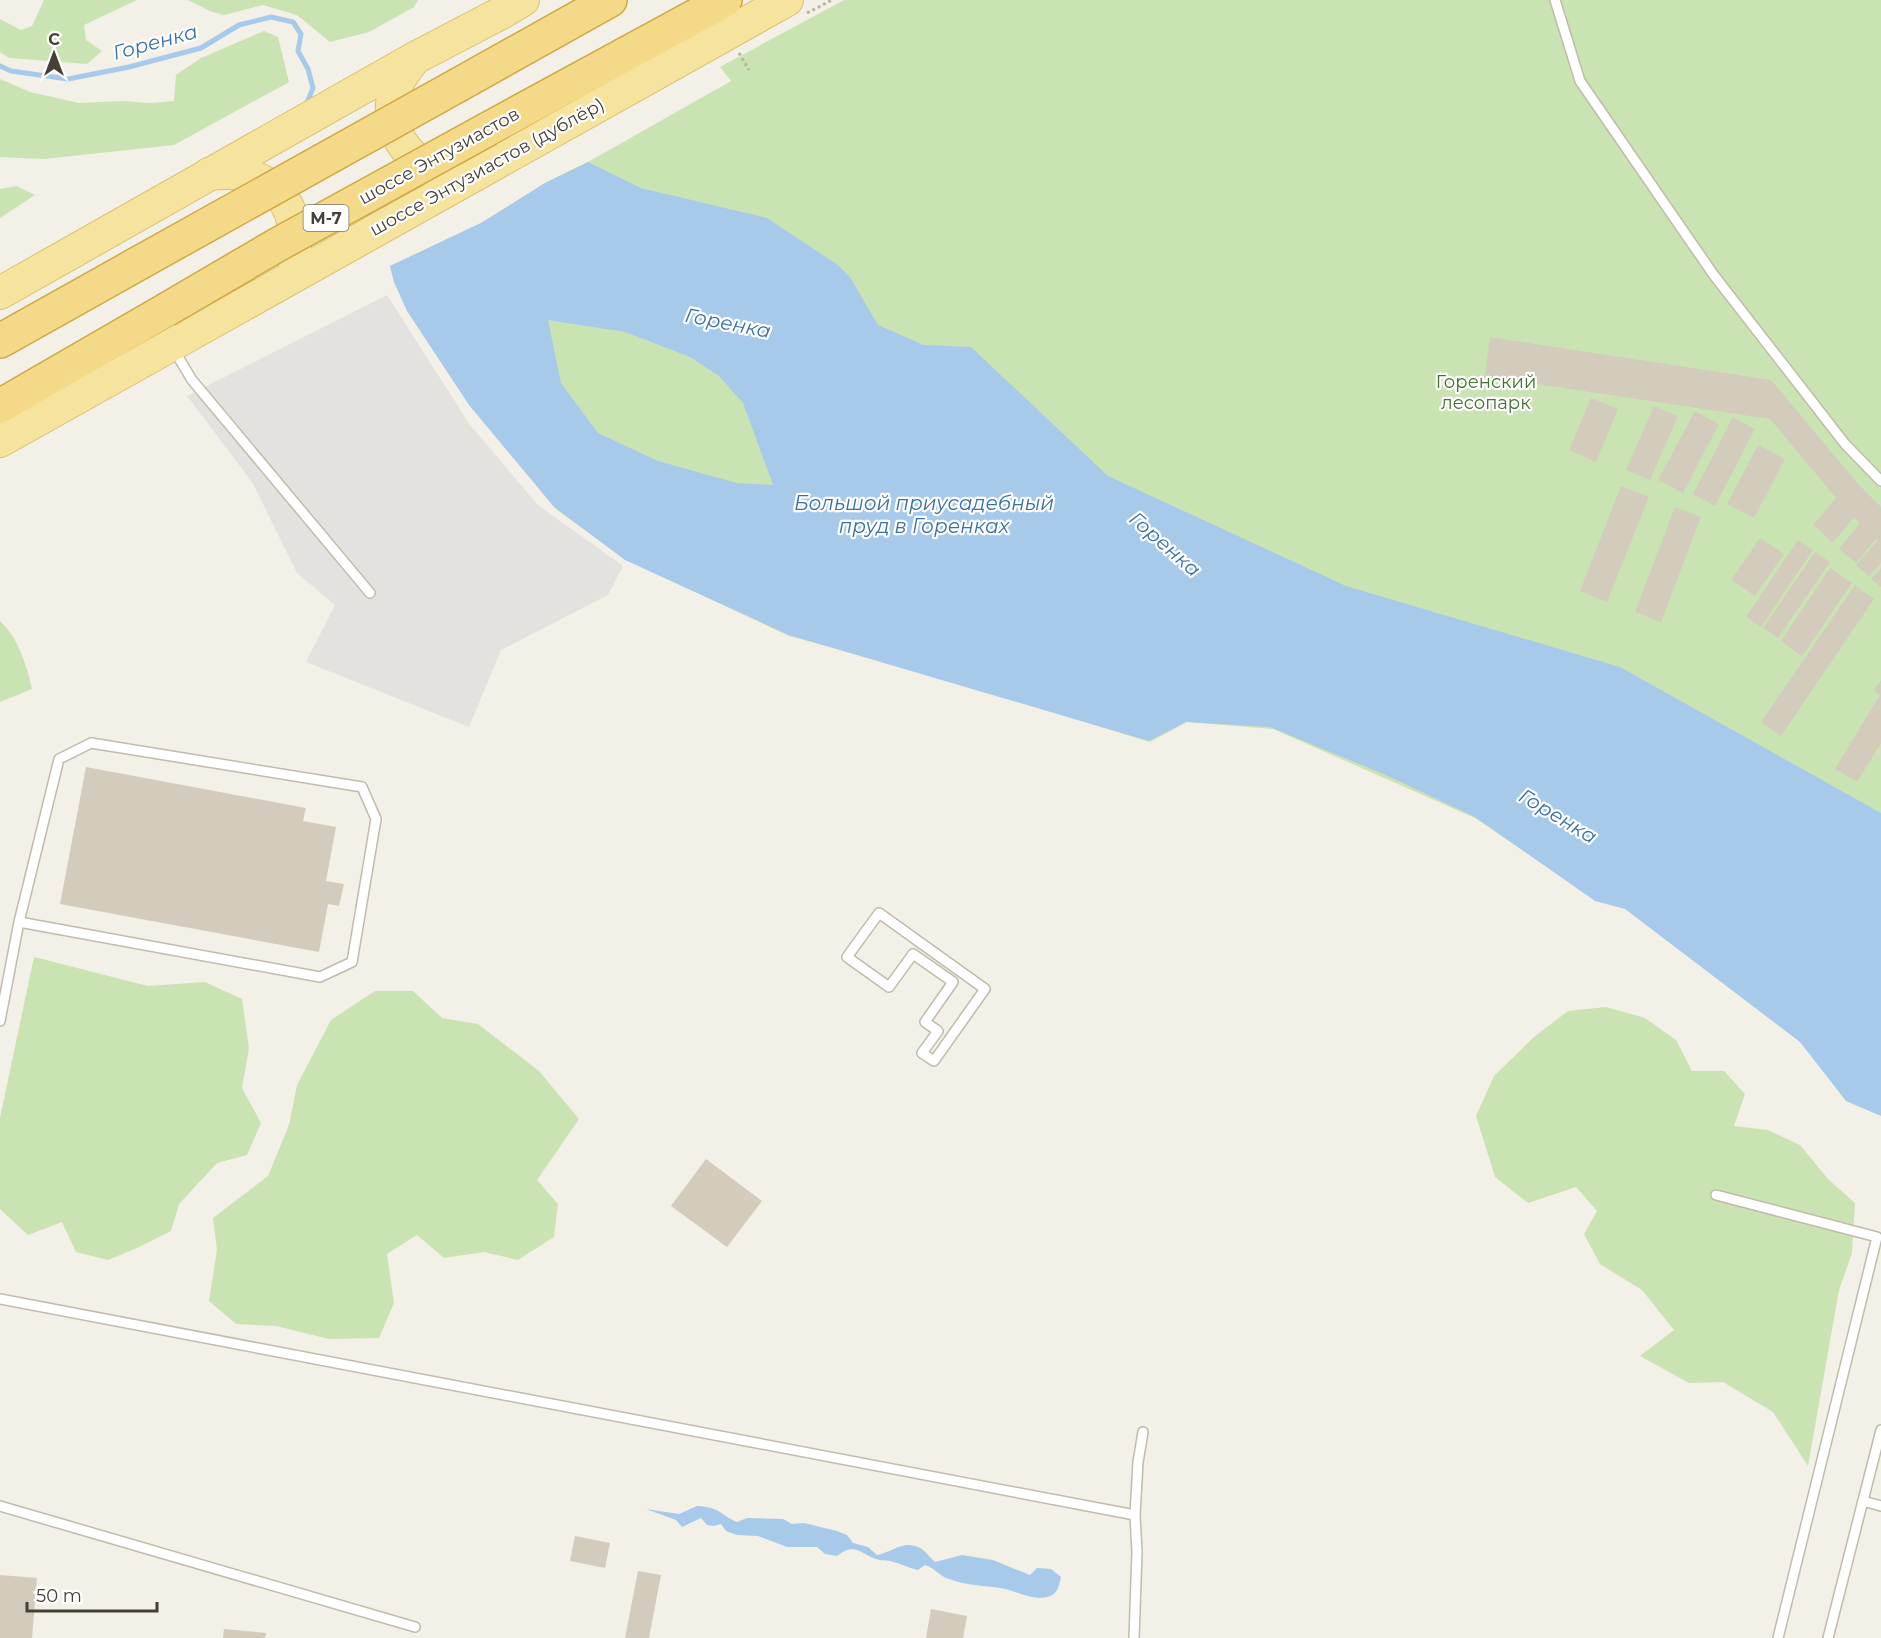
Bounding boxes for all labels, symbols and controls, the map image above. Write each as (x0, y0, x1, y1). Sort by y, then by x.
water label: Горенка (110, 19, 200, 65)
north arrow (24, 24, 84, 84)
text: С (48, 30, 60, 49)
street label: шоссе Энтузиастов (дублёр) (366, 93, 608, 241)
street label: шоссе Энтузиастов (355, 103, 523, 209)
road number: М-7 (304, 205, 348, 231)
water label: Горенка (683, 303, 773, 343)
park label: Горенский лесопарк (1436, 371, 1536, 414)
water label: Большой приусадебный пруд в Горенках (794, 491, 1054, 538)
water label: Горенка (1124, 506, 1206, 582)
water label: Горенка (1515, 783, 1601, 849)
scale bar (27, 1575, 158, 1613)
text: 50 m (36, 1585, 82, 1607)

